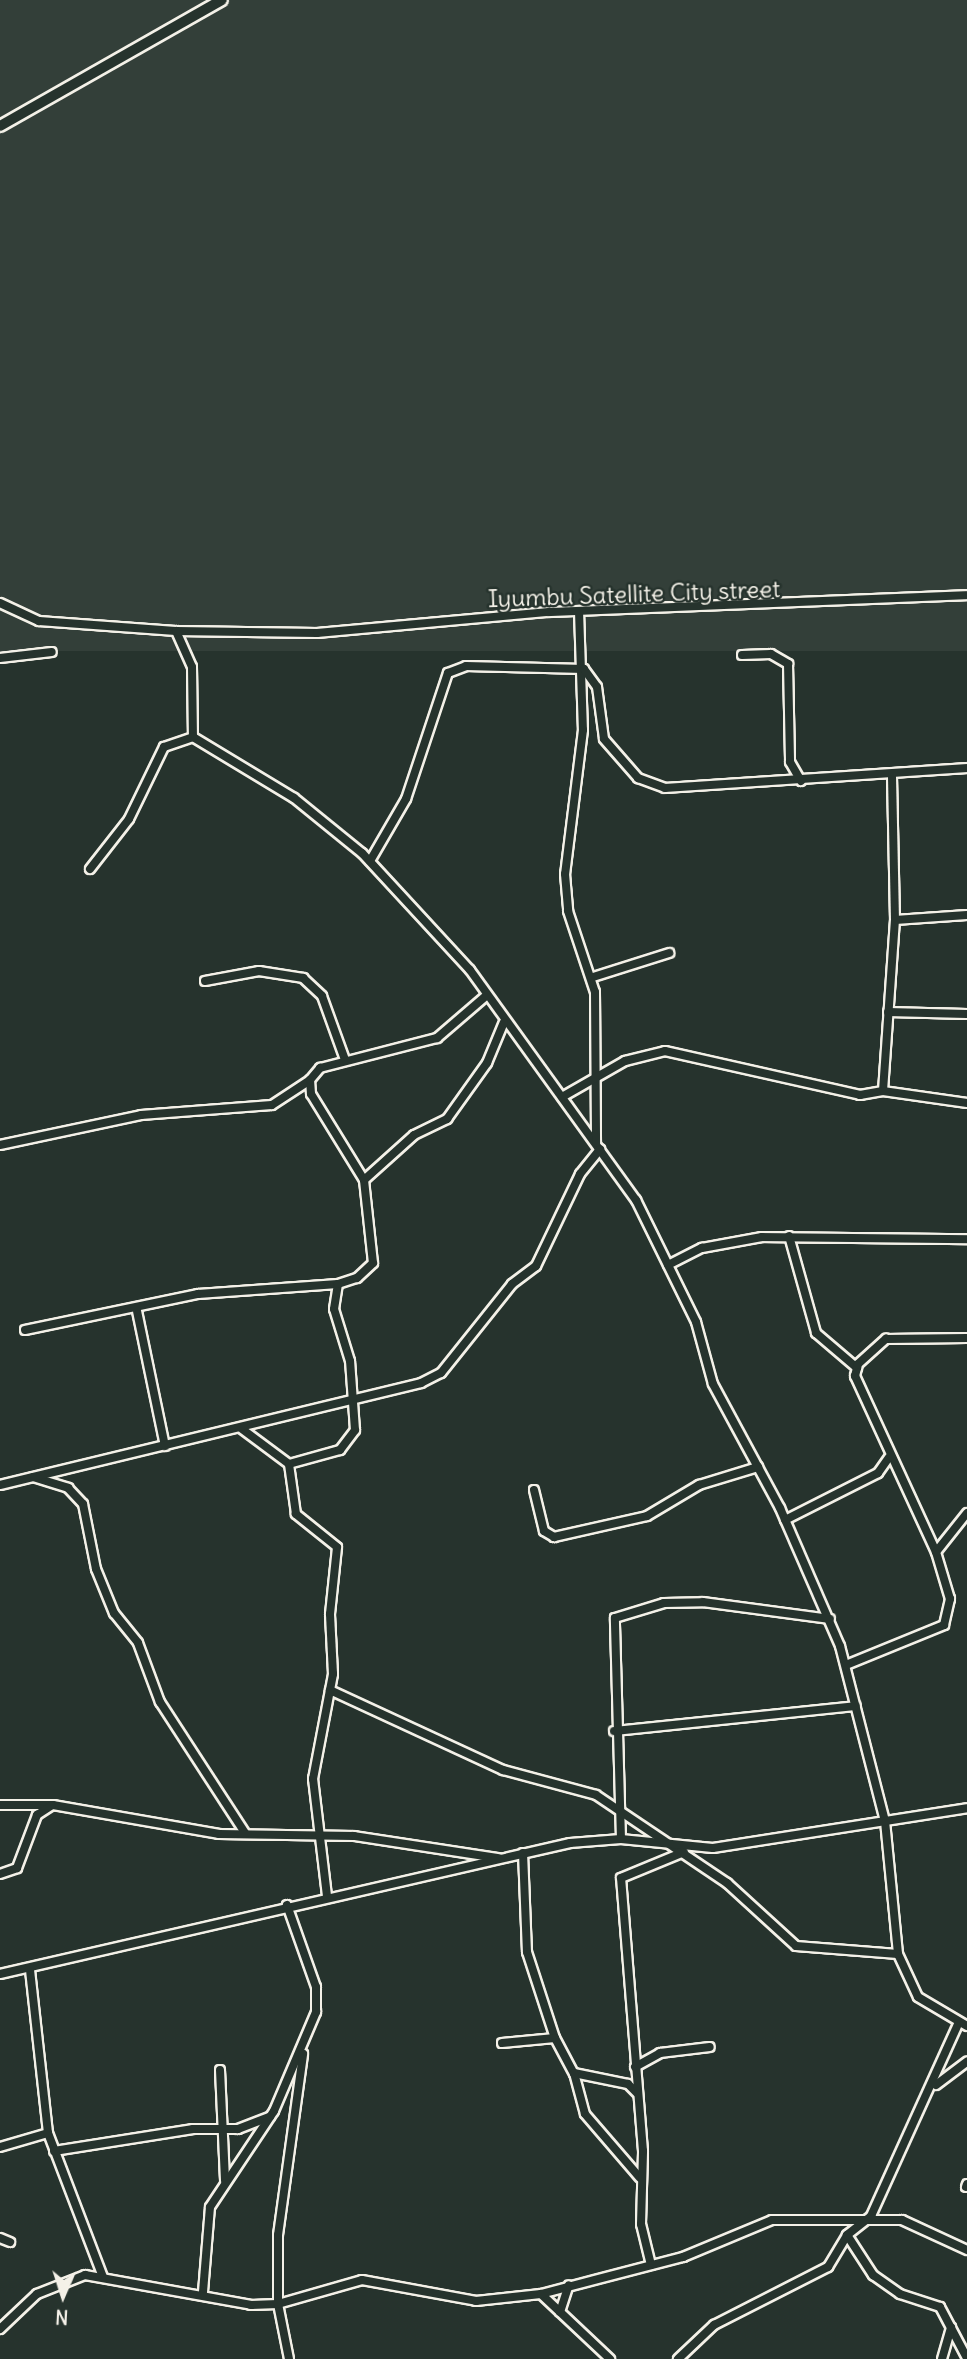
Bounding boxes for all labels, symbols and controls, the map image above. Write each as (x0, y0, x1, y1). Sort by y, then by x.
street label: Iyumbu Satellite City street (487, 575, 781, 613)
north arrow (28, 2261, 98, 2331)
text: N (55, 2305, 69, 2329)

